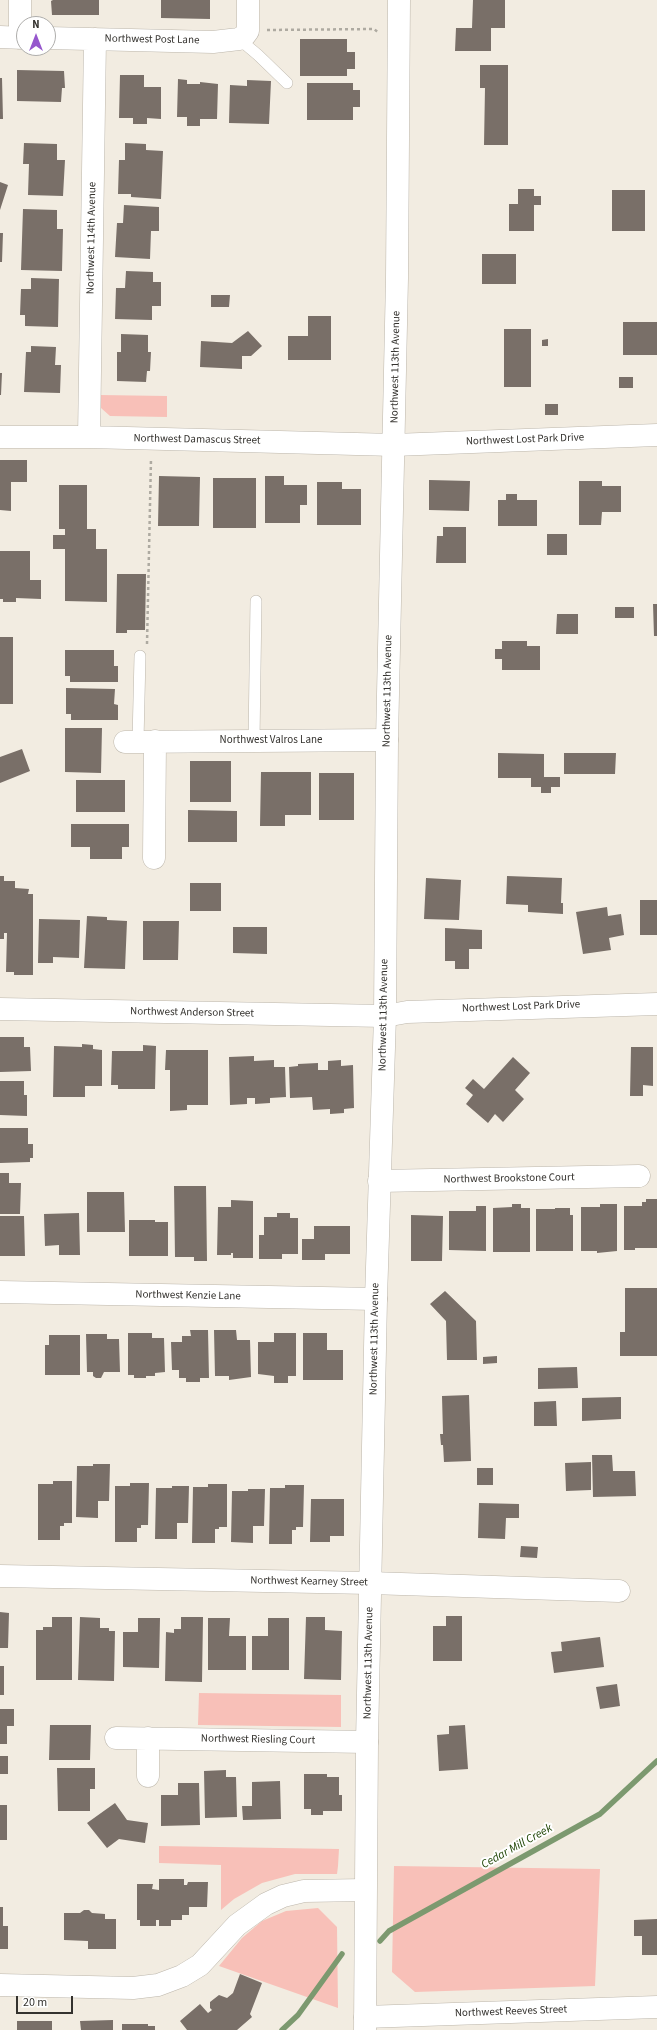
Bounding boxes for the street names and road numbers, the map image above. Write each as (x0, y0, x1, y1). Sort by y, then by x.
street label: Northwest Post Lane (104, 33, 200, 47)
street label: Northwest 114th Avenue (84, 182, 100, 294)
street label: Northwest 113th Avenue (388, 311, 404, 423)
street label: Northwest Lost Park Drive (466, 431, 584, 449)
street label: Northwest Damascus Street (133, 432, 261, 448)
street label: Northwest 113th Avenue (380, 635, 396, 747)
street label: Northwest Valros Lane (220, 734, 322, 748)
street label: Northwest 113th Avenue (376, 959, 392, 1071)
street label: Northwest Lost Park Drive (462, 998, 580, 1016)
street label: Northwest Anderson Street (130, 1005, 254, 1021)
street label: Northwest Brookstone Court (443, 1171, 575, 1187)
street label: Northwest 113th Avenue (367, 1283, 383, 1395)
street label: Northwest Kenzie Lane (135, 1288, 241, 1304)
street label: Northwest Kearney Street (250, 1574, 368, 1590)
street label: Northwest 113th Avenue (361, 1607, 377, 1719)
street label: Northwest Riesling Court (201, 1732, 315, 1748)
street label: Northwest Reeves Street (455, 2003, 567, 2021)

